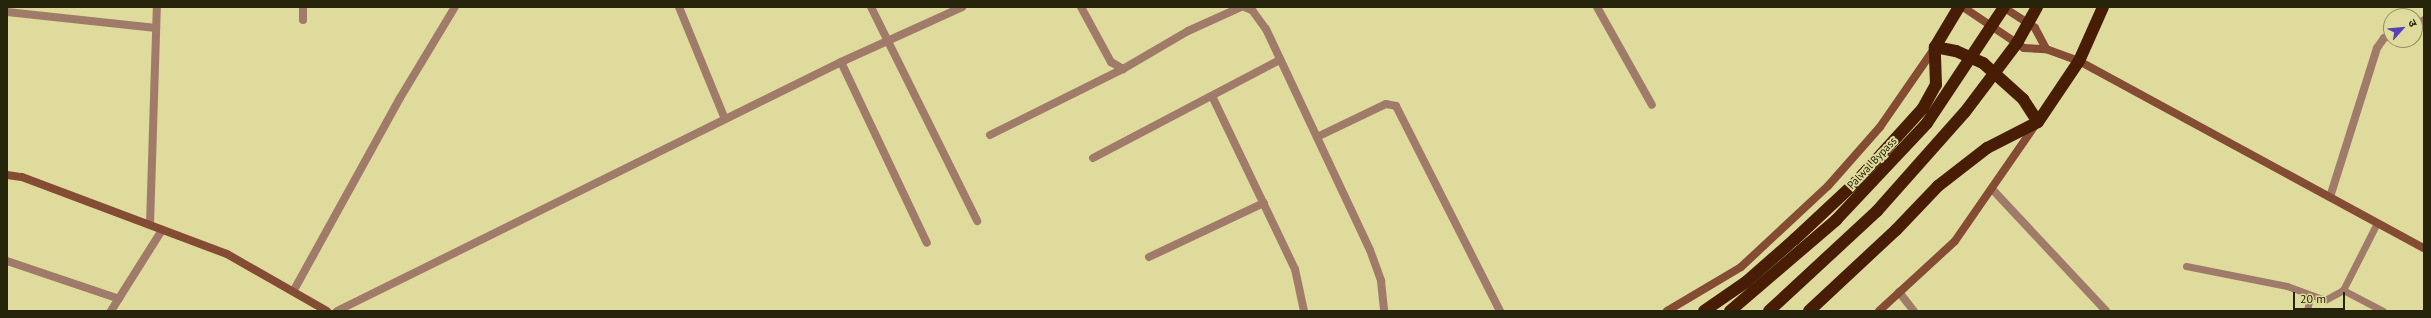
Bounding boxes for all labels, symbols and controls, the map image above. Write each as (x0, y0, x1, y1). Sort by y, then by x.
north arrow (2383, 8, 2423, 48)
text: उ (2405, 17, 2420, 29)
street label: Palwal Bypass (1845, 134, 1899, 192)
scale bar (2295, 284, 2347, 310)
text: 20 m (2300, 291, 2326, 306)

